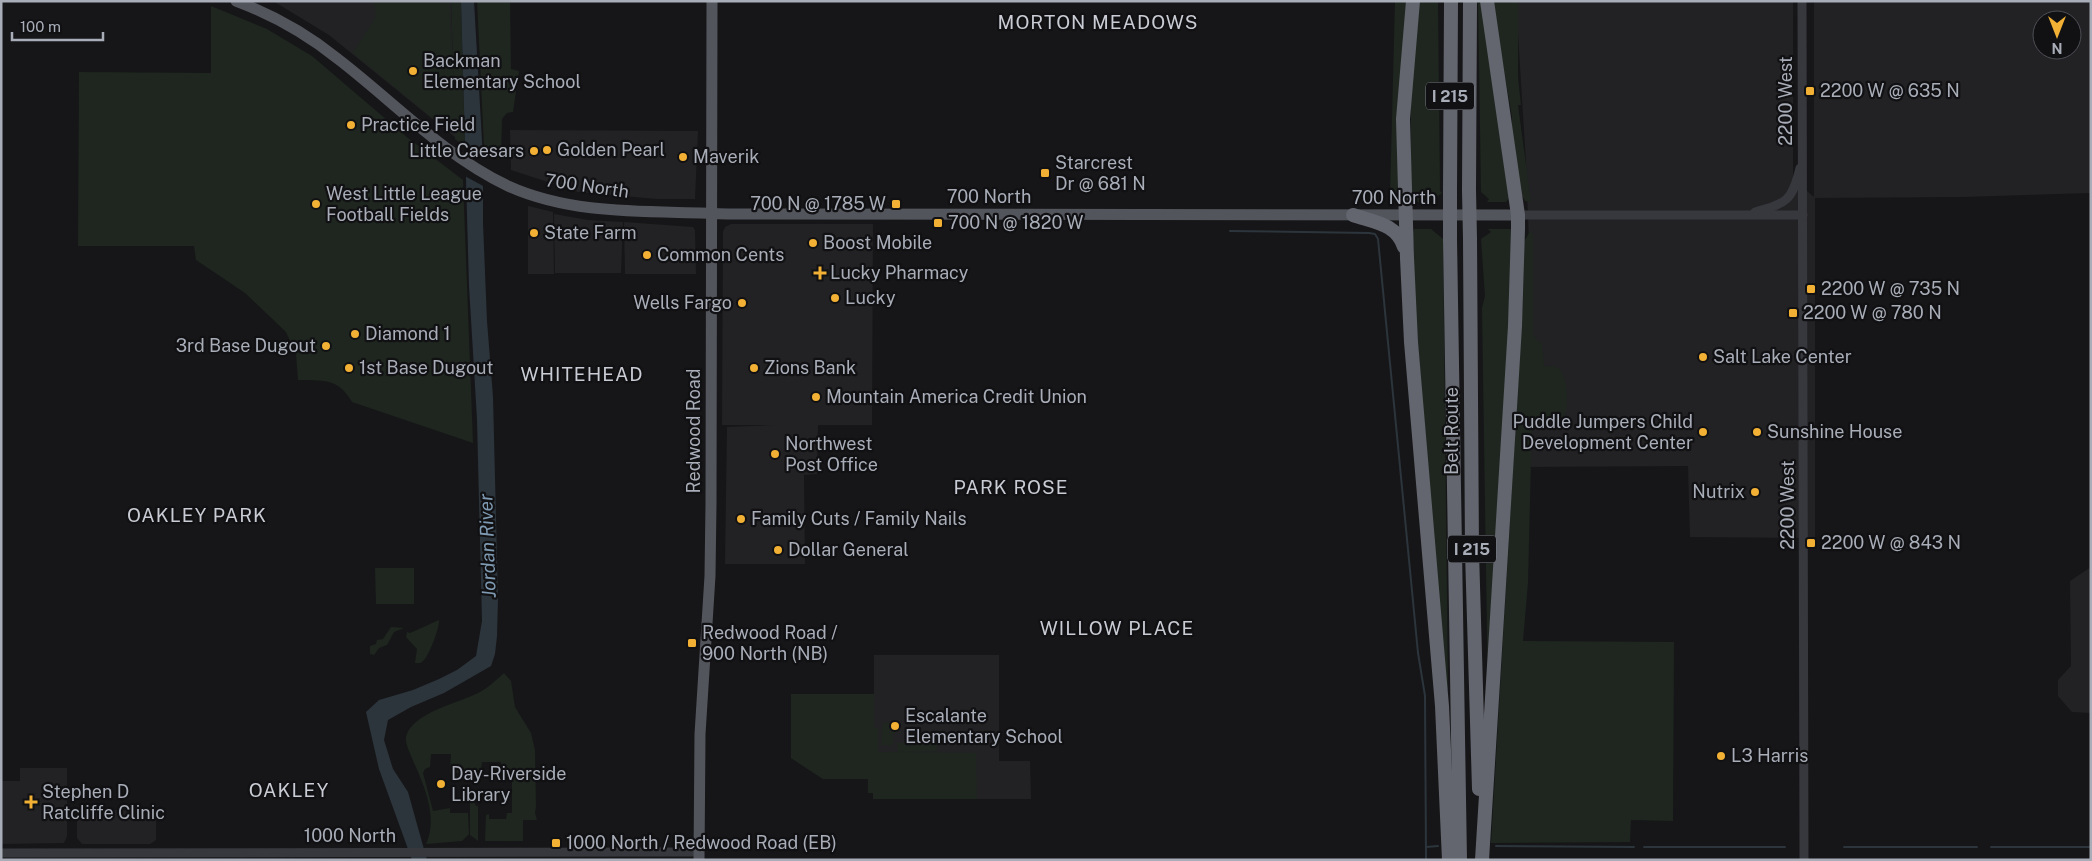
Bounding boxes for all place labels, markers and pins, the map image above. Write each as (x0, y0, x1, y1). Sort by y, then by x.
place label: Backman Elementary School (423, 50, 581, 92)
marker: Backman Elementary School (407, 65, 419, 77)
place label: 2200 W @ 635 N (1820, 80, 1960, 101)
marker: 2200 W @ 635 N (1804, 85, 1816, 97)
place label: Practice Field (361, 114, 475, 135)
marker: Practice Field (345, 119, 357, 131)
place label: Golden Pearl (557, 139, 665, 160)
place label: Little Caesars (409, 140, 524, 161)
marker: Golden Pearl (541, 144, 553, 156)
marker: Little Caesars (528, 145, 540, 157)
place label: Maverik (693, 146, 759, 167)
marker: Maverik (677, 151, 689, 163)
place label: Starcrest Dr @ 681 N (1055, 152, 1146, 194)
marker: Starcrest Dr @ 681 N (1039, 167, 1051, 179)
place label: West Little League Football Fields (326, 183, 482, 225)
place label: 700 N @ 1785 W (750, 193, 886, 214)
marker: West Little League Football Fields (310, 198, 322, 210)
marker: 700 N @ 1785 W (890, 198, 902, 210)
place label: 700 N @ 1820 W (948, 212, 1084, 233)
marker: 700 N @ 1820 W (932, 217, 944, 229)
place label: State Farm (544, 222, 637, 243)
marker: State Farm (528, 227, 540, 239)
place label: Boost Mobile (823, 232, 932, 253)
marker: Boost Mobile (807, 237, 819, 249)
place label: Common Cents (657, 244, 784, 265)
marker: Common Cents (641, 249, 653, 261)
place label: Lucky Pharmacy (830, 262, 969, 283)
marker: Lucky Pharmacy (814, 267, 826, 279)
place label: 2200 W @ 735 N (1821, 278, 1960, 299)
marker: 2200 W @ 735 N (1805, 283, 1817, 295)
place label: Lucky (845, 287, 896, 308)
place label: Wells Fargo (633, 292, 732, 313)
marker: Lucky (829, 292, 841, 304)
marker: Wells Fargo (736, 297, 748, 309)
place label: 2200 W @ 780 N (1803, 302, 1942, 323)
marker: 2200 W @ 780 N (1787, 307, 1799, 319)
place label: Diamond 1 (365, 323, 450, 344)
marker: Diamond 1 (349, 328, 361, 340)
place label: 3rd Base Dugout (176, 335, 316, 356)
marker: 3rd Base Dugout (320, 340, 332, 352)
place label: Salt Lake Center (1713, 346, 1852, 367)
marker: Salt Lake Center (1697, 351, 1709, 363)
place label: 1st Base Dugout (359, 357, 494, 378)
place label: Zions Bank (764, 357, 856, 378)
marker: 1st Base Dugout (343, 362, 355, 374)
marker: Zions Bank (748, 362, 760, 374)
place label: Mountain America Credit Union (826, 386, 1087, 407)
marker: Mountain America Credit Union (810, 391, 822, 403)
place label: Puddle Jumpers Child Development Center (1513, 411, 1693, 453)
place label: Sunshine House (1767, 421, 1902, 442)
marker: Puddle Jumpers Child Development Center (1697, 426, 1709, 438)
marker: Sunshine House (1751, 426, 1763, 438)
place label: Northwest Post Office (785, 433, 878, 475)
marker: Northwest Post Office (769, 448, 781, 460)
place label: Nutrix (1692, 481, 1745, 502)
marker: Nutrix (1749, 486, 1761, 498)
place label: Family Cuts / Family Nails (751, 508, 967, 529)
marker: Family Cuts / Family Nails (735, 513, 747, 525)
place label: 2200 W @ 843 N (1821, 532, 1961, 553)
marker: 2200 W @ 843 N (1805, 537, 1817, 549)
place label: Dollar General (788, 539, 909, 560)
marker: Dollar General (772, 544, 784, 556)
place label: Redwood Road / 900 North (NB) (702, 622, 838, 664)
marker: Redwood Road / 900 North (NB) (686, 637, 698, 649)
place label: Escalante Elementary School (905, 705, 1063, 747)
marker: Escalante Elementary School (889, 720, 901, 732)
place label: L3 Harris (1731, 745, 1808, 766)
marker: L3 Harris (1715, 750, 1727, 762)
place label: Day-Riverside Library (451, 763, 567, 805)
marker: Day-Riverside Library (435, 778, 447, 790)
place label: Stephen D Ratcliffe Clinic (42, 781, 165, 823)
marker: Stephen D Ratcliffe Clinic (24, 795, 38, 809)
place label: 1000 North / Redwood Road (EB) (566, 832, 837, 853)
marker: 1000 North / Redwood Road (EB) (550, 837, 562, 849)

